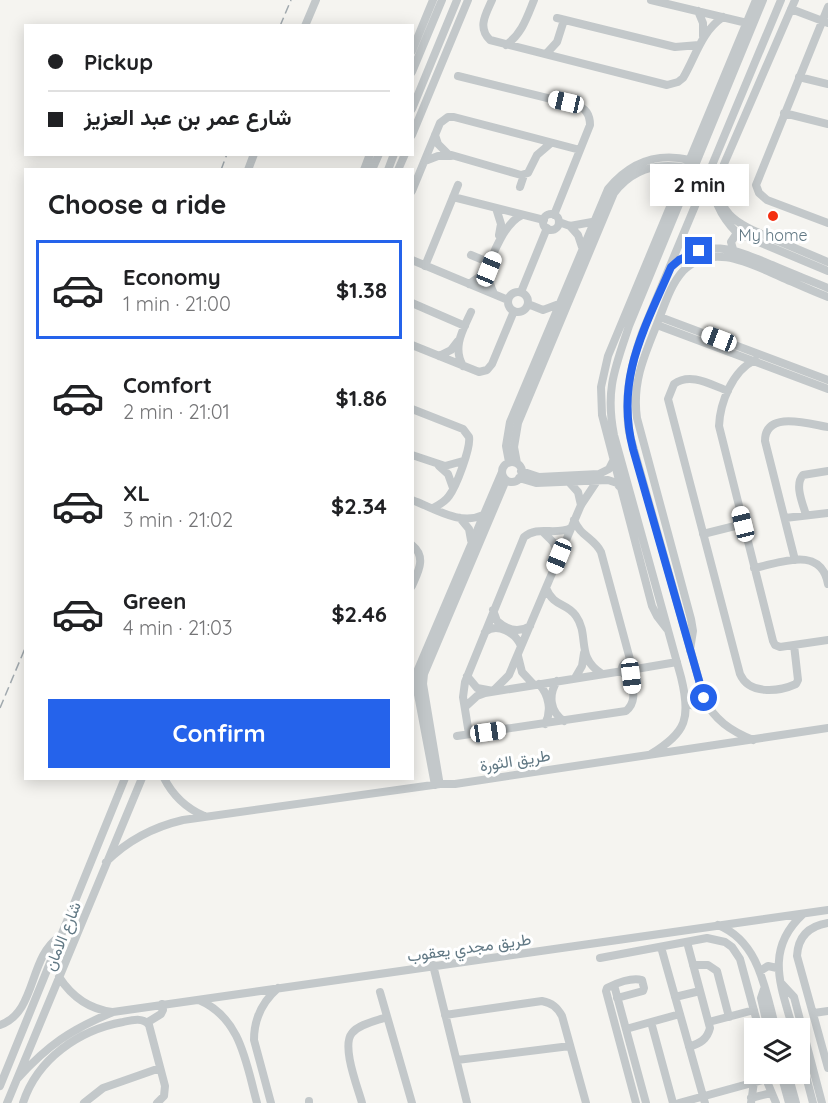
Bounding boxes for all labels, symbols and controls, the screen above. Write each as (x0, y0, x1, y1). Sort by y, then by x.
text: Pickup (84, 48, 153, 76)
car (546, 89, 586, 115)
text: شارع عمر بن عبد العزيز (84, 103, 292, 131)
callout: 2 min (650, 164, 748, 206)
text: 2 min (673, 172, 726, 197)
text: Choose a ride (48, 187, 226, 221)
marker: My home (766, 209, 780, 223)
place label: My home (738, 225, 808, 245)
route end (685, 237, 712, 264)
car (474, 249, 504, 289)
icon: car (51, 263, 105, 317)
text: Economy (123, 263, 221, 291)
text: $1.38 (336, 276, 387, 304)
text: 1 min · 21:00 (123, 291, 231, 316)
car (699, 324, 739, 354)
icon: car (51, 371, 105, 425)
text: Comfort (123, 371, 212, 399)
text: $1.86 (336, 384, 387, 412)
text: 2 min · 21:01 (123, 399, 230, 424)
icon: car (51, 479, 105, 533)
text: XL (123, 479, 150, 507)
text: $2.34 (331, 492, 387, 520)
car (730, 504, 756, 544)
text: 3 min · 21:02 (123, 507, 233, 532)
car (544, 536, 574, 576)
icon: car (51, 587, 105, 641)
text: Green (123, 587, 186, 615)
text: $2.46 (331, 600, 387, 628)
text: 4 min · 21:03 (123, 615, 233, 640)
car (620, 657, 642, 695)
route start (690, 684, 717, 711)
button: Confirm (48, 699, 390, 768)
car (469, 721, 507, 743)
street label: طريق الثورة (478, 745, 552, 776)
street label: شارع الامان (39, 898, 87, 974)
street label: طريق مجدي يعقوب (406, 928, 533, 970)
map controls (744, 1018, 810, 1084)
button: layers (744, 1018, 810, 1084)

